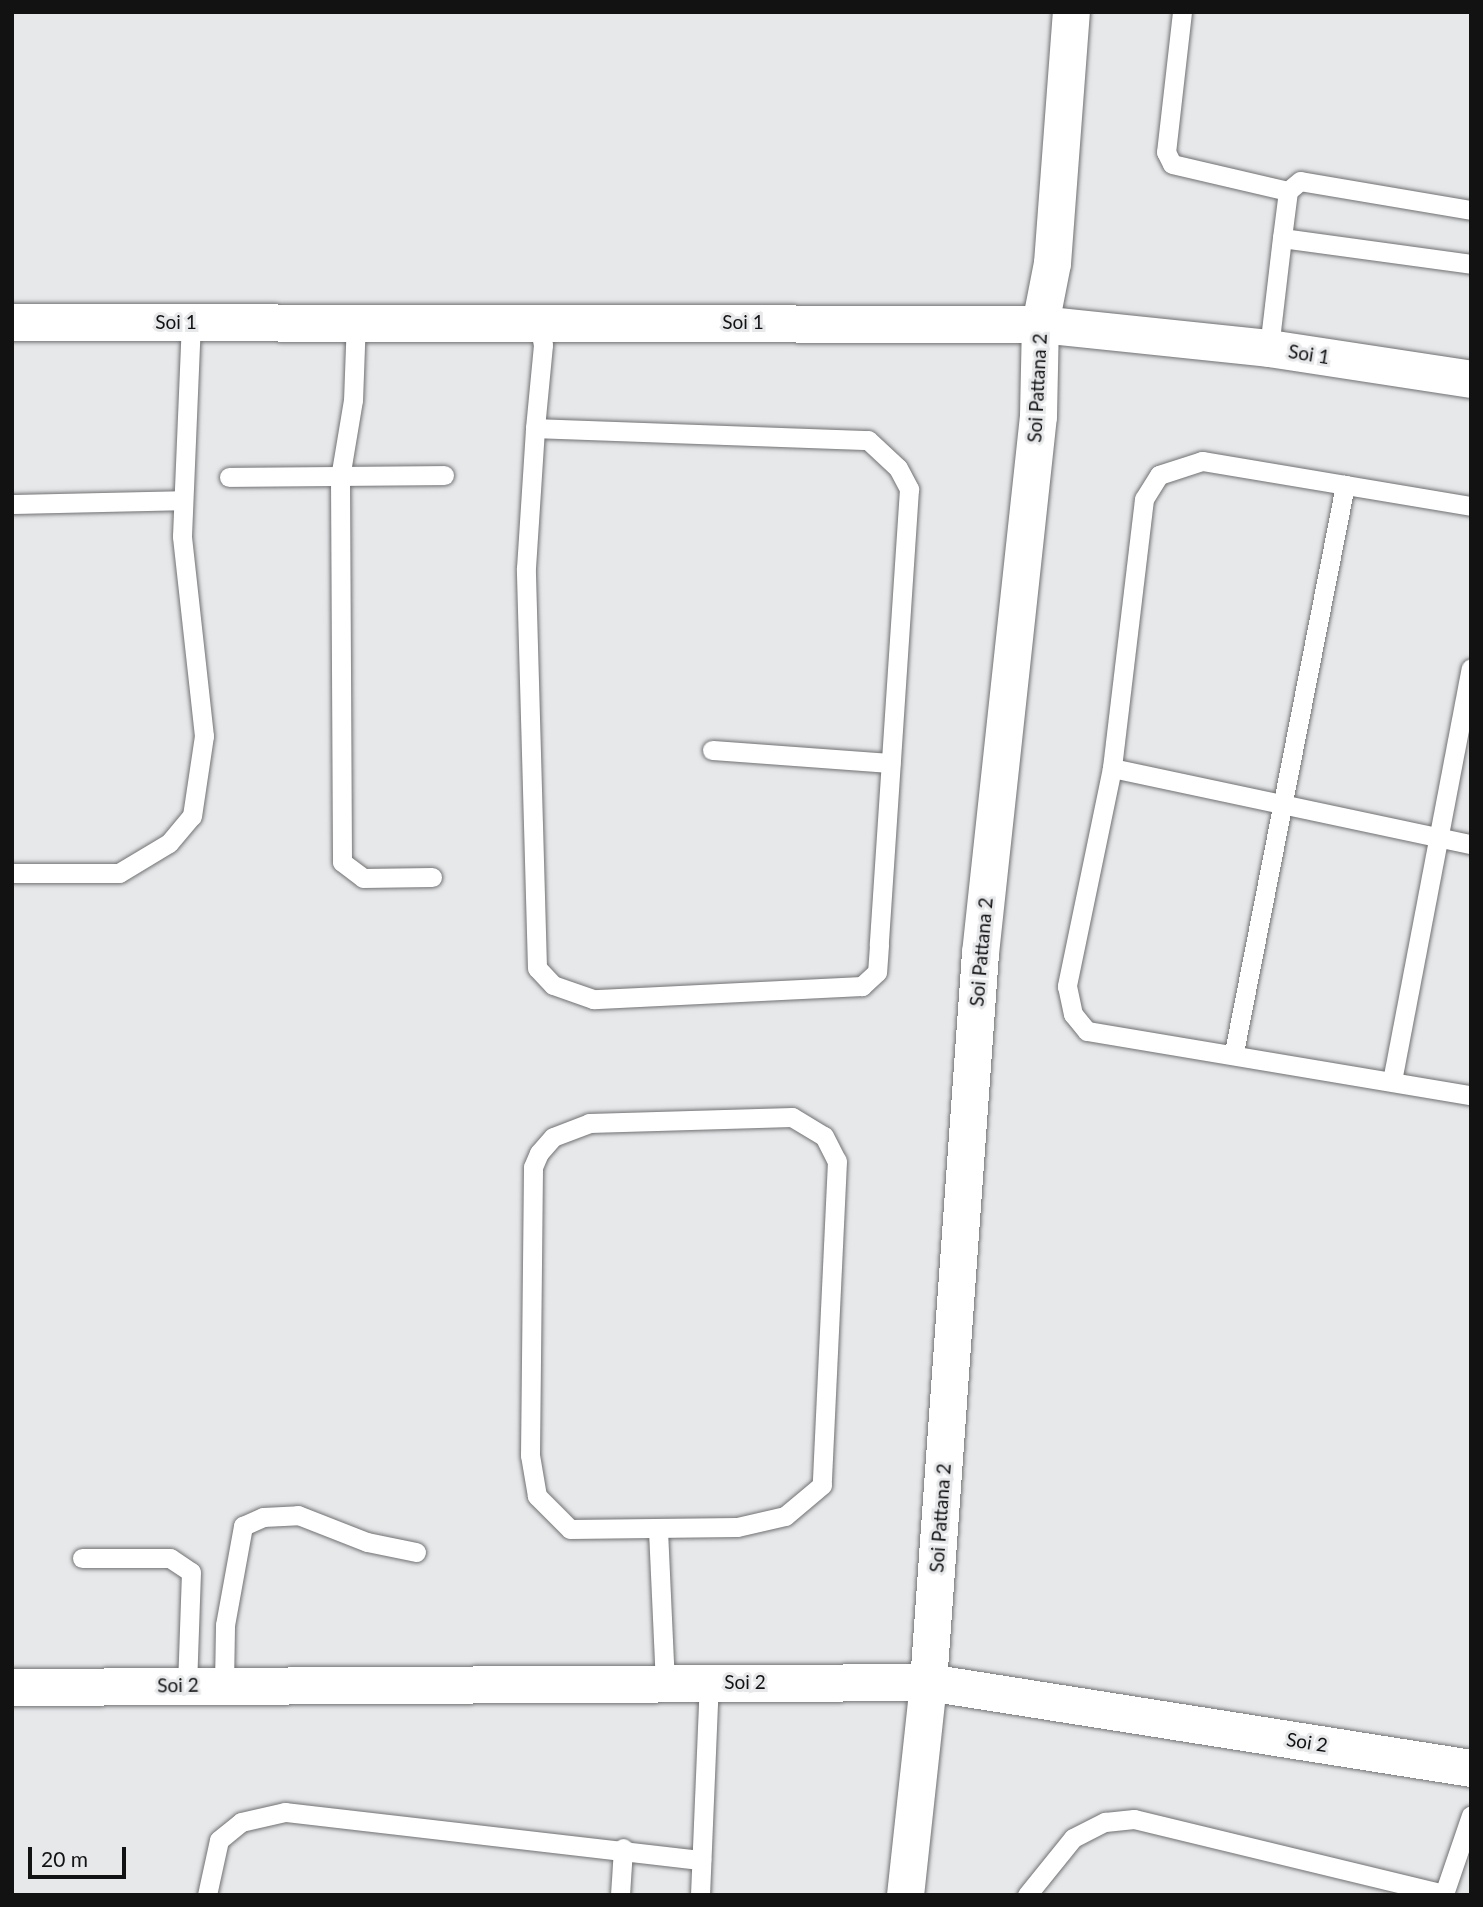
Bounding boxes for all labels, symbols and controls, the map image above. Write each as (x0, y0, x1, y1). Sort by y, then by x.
street label: Soi 1 (155, 311, 197, 333)
street label: Soi 1 (722, 311, 764, 333)
street label: Soi Pattana 2 (1023, 333, 1051, 443)
street label: Soi 1 (1287, 339, 1331, 369)
street label: Soi Pattana 2 (965, 897, 997, 1007)
street label: Soi Pattana 2 (925, 1463, 955, 1573)
street label: Soi 2 (724, 1671, 766, 1693)
street label: Soi 2 (157, 1673, 199, 1697)
street label: Soi 2 (1285, 1727, 1329, 1757)
scale bar (32, 1834, 130, 1878)
text: 20 m (41, 1846, 88, 1871)

